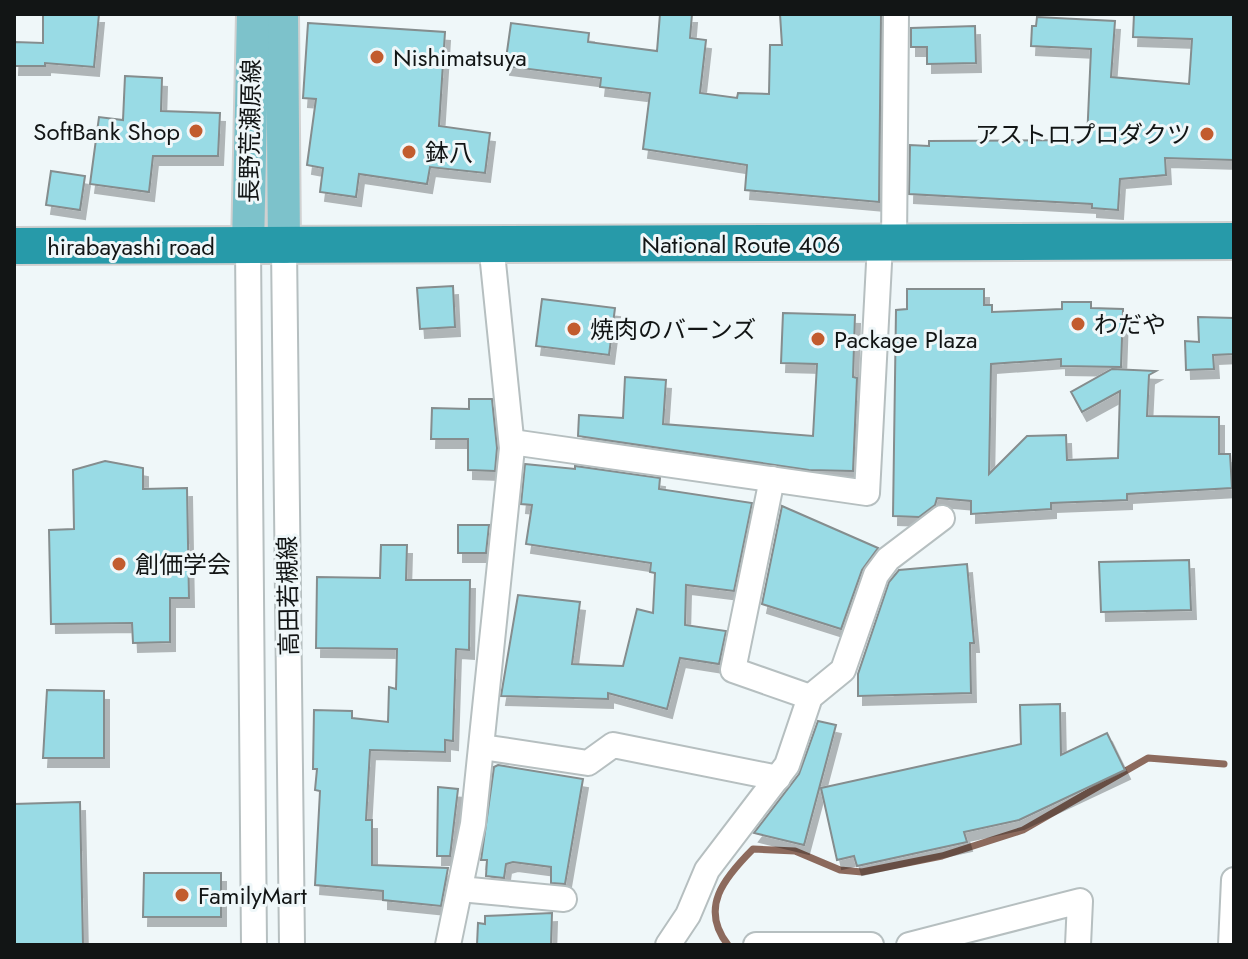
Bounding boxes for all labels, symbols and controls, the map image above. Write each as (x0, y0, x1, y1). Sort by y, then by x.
place label: Nishimatsuya (393, 40, 527, 75)
marker: Nishimatsuya (368, 48, 386, 66)
street label: 長野荒瀬原線 (231, 59, 269, 203)
place label: SoftBank Shop (33, 114, 180, 149)
place label: アストロプロダクツ (975, 117, 1191, 152)
marker: SoftBank Shop (187, 122, 205, 140)
marker: アストロプロダクツ (1198, 125, 1216, 143)
place label: 鉢八 (425, 135, 473, 170)
marker: 鉢八 (400, 143, 418, 161)
street label: National Route 406 (642, 227, 840, 262)
street label: hirabayashi road (47, 229, 215, 264)
place label: わだや (1094, 307, 1166, 342)
place label: 焼肉のバーンズ (590, 312, 756, 347)
marker: わだや (1069, 315, 1087, 333)
marker: 焼肉のバーンズ (565, 320, 583, 338)
place label: Package Plaza (834, 322, 978, 357)
marker: Package Plaza (809, 330, 827, 348)
street label: 高田若槻線 (269, 536, 307, 656)
place label: 創価学会 (135, 547, 231, 582)
marker: 創価学会 (110, 555, 128, 573)
place label: FamilyMart (198, 878, 307, 913)
marker: FamilyMart (173, 886, 191, 904)

